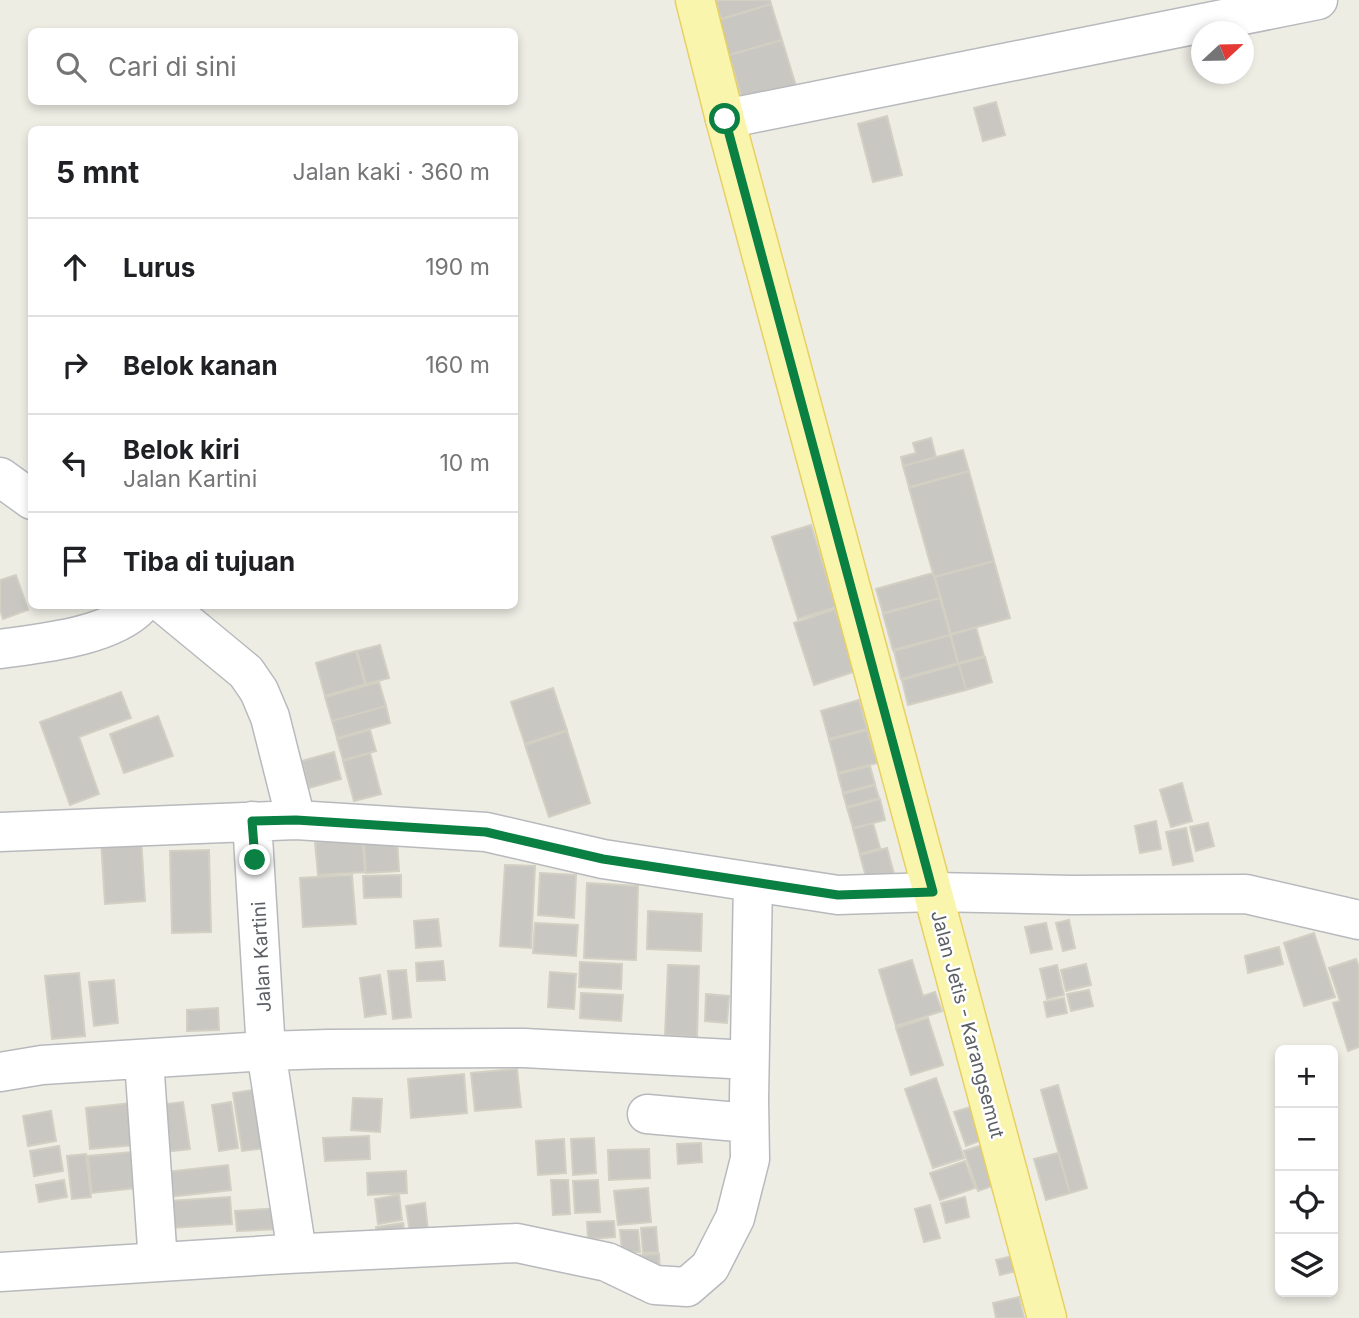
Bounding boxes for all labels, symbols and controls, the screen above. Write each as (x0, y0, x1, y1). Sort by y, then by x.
north arrow (1191, 21, 1254, 84)
search box (28, 28, 518, 105)
icon: search (52, 48, 90, 86)
text: Cari di sini (108, 51, 237, 82)
route start (709, 103, 740, 134)
text: 5 mnt (56, 154, 139, 190)
text: Jalan kaki · 360 m (293, 158, 490, 186)
icon: ahead (56, 248, 94, 286)
text: Lurus (123, 252, 195, 283)
text: 190 m (425, 253, 490, 281)
icon: right (56, 346, 94, 384)
text: Belok kanan (123, 350, 278, 381)
text: 160 m (425, 351, 490, 379)
text: Belok kiri (123, 434, 240, 465)
icon: left (56, 444, 94, 482)
text: 10 m (440, 449, 490, 477)
text: Jalan Kartini (123, 465, 257, 493)
icon: arrive (56, 542, 94, 580)
text: Tiba di tujuan (123, 546, 295, 577)
route end (239, 844, 270, 875)
street label: Jalan Kartini (247, 901, 276, 1013)
street label: Jalan Jetis - Karangsemut (926, 908, 1009, 1141)
map controls (1275, 1045, 1338, 1297)
button: + (1275, 1045, 1338, 1108)
button: − (1275, 1108, 1338, 1171)
button: locate (1275, 1171, 1338, 1234)
button: layers (1275, 1234, 1338, 1297)

